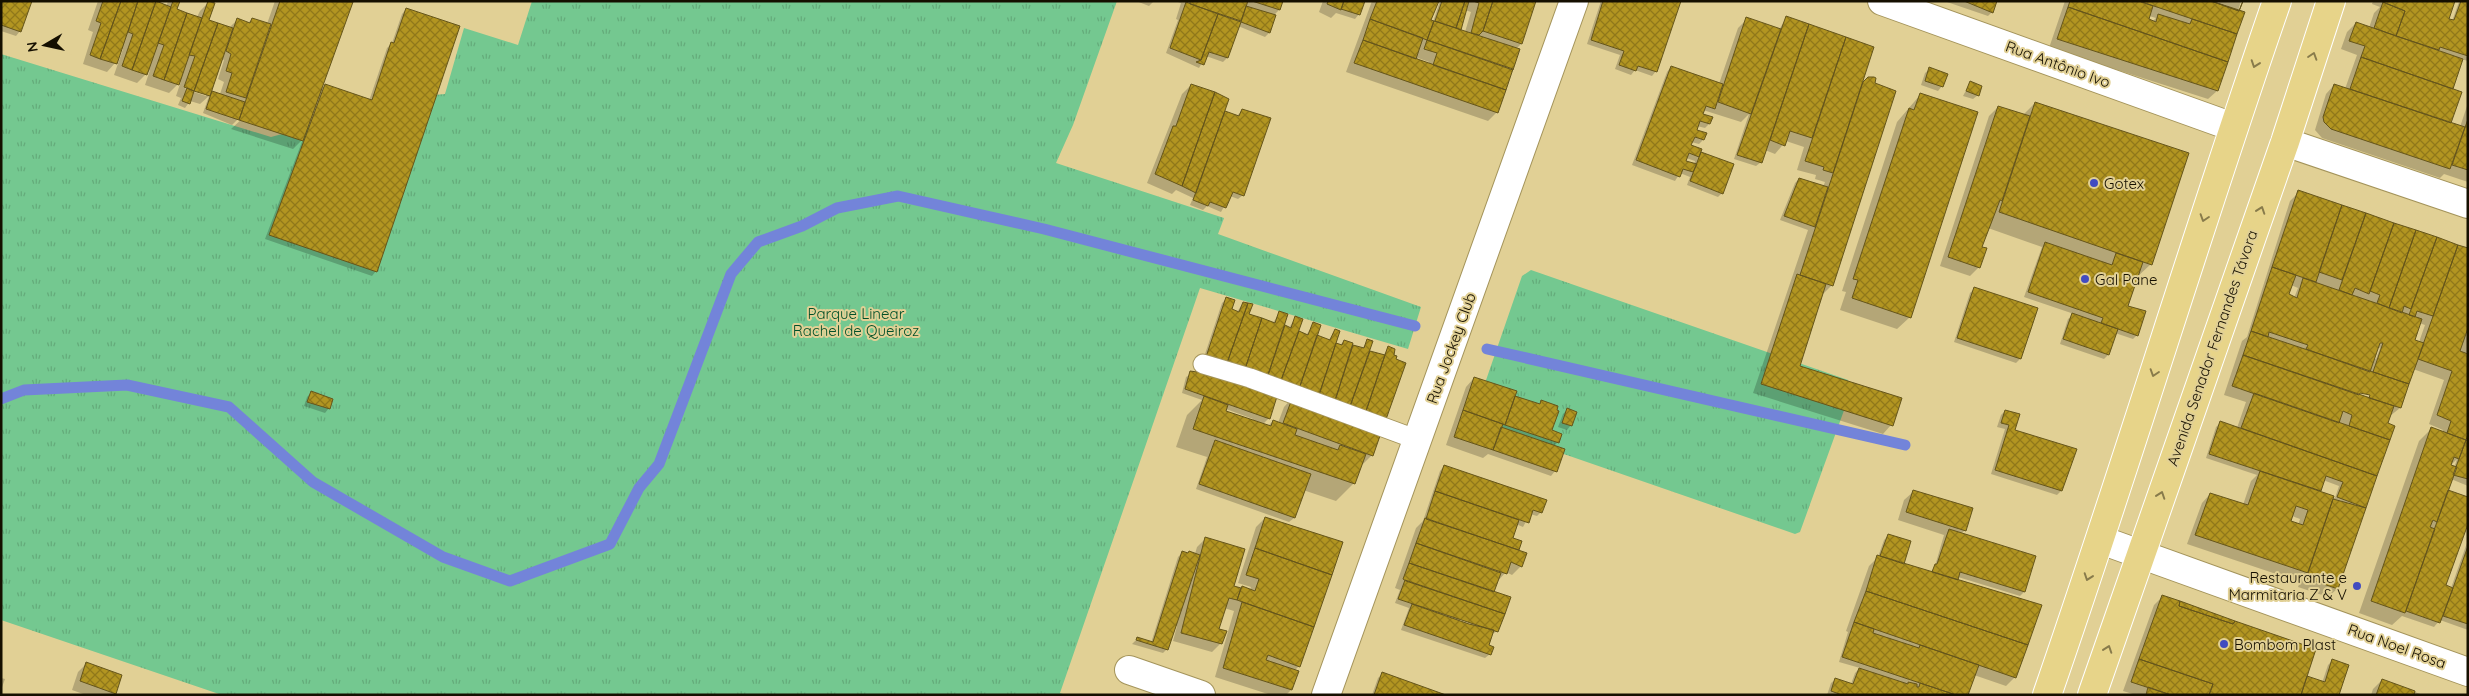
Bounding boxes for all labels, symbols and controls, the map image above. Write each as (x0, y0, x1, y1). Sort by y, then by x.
north arrow (20, 20, 70, 70)
street label: Rua Antônio Ivo (2003, 36, 2113, 92)
text: N (22, 41, 42, 54)
one-way arrow (2307, 52, 2317, 60)
one-way arrow (2251, 59, 2261, 68)
place label: Gotex (2104, 174, 2144, 193)
marker: Gotex (2088, 177, 2100, 189)
one-way arrow (2255, 206, 2265, 214)
one-way arrow (2200, 213, 2210, 222)
street label: Avenida Senador Fernandes Távora (2163, 228, 2261, 468)
place label: Gal Pane (2095, 270, 2157, 289)
marker: Gal Pane (2079, 273, 2091, 285)
street label: Rua Jockey Club (1422, 290, 1480, 406)
park label: Parque Linear Rachel de Queiroz (793, 304, 919, 340)
one-way arrow (2150, 368, 2160, 376)
one-way arrow (2155, 491, 2165, 500)
place label: Restaurante e Marmitaria Z & V (2228, 568, 2347, 604)
one-way arrow (2084, 573, 2094, 581)
marker: Restaurante e Marmitaria Z & V (2351, 580, 2363, 592)
street label: Rua Noel Rosa (2345, 619, 2449, 673)
place label: Bombom Plast (2234, 635, 2336, 654)
marker: Bombom Plast (2218, 638, 2230, 650)
one-way arrow (2102, 645, 2112, 653)

